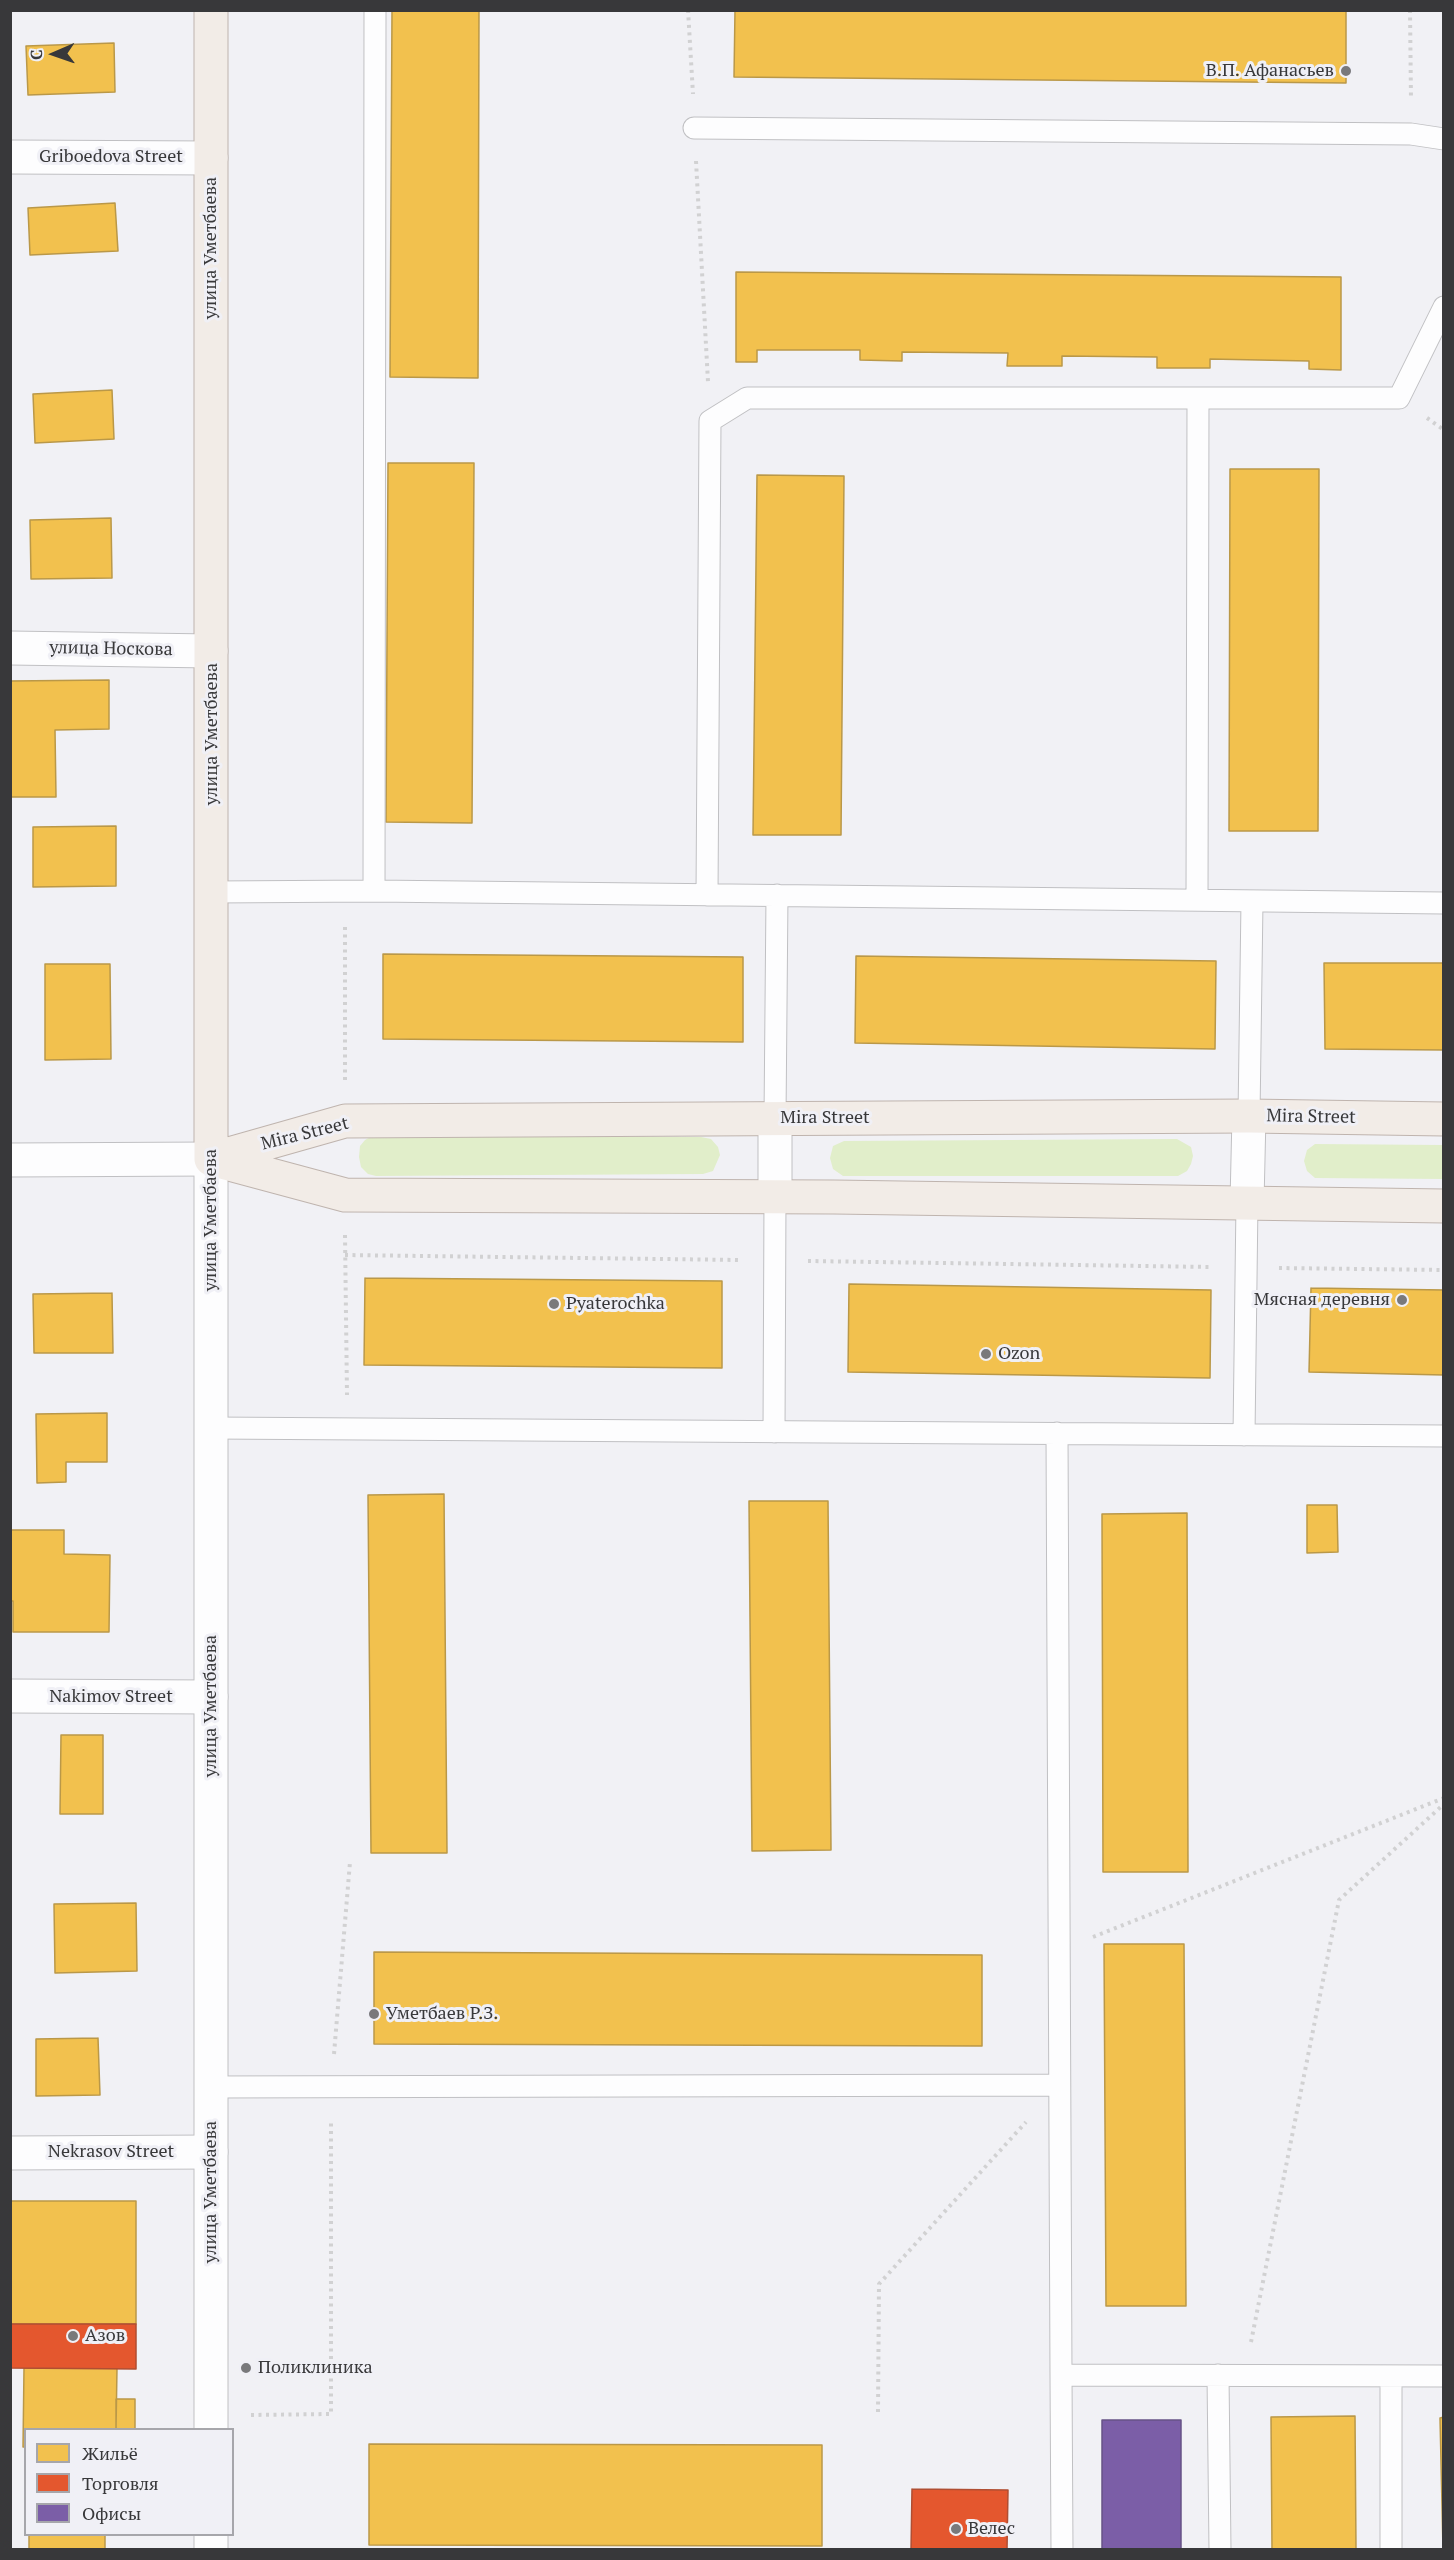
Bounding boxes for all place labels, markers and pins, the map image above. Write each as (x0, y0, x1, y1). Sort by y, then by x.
place label: В.П. Афанасьев (1206, 60, 1334, 82)
marker: В.П. Афанасьев (1339, 64, 1353, 78)
place label: Мясная деревня (1254, 1289, 1390, 1311)
place label: Pyaterochka (566, 1293, 665, 1315)
marker: Мясная деревня (1395, 1293, 1409, 1307)
marker: Pyaterochka (547, 1297, 561, 1311)
place label: Ozon (998, 1343, 1040, 1365)
marker: Ozon (979, 1347, 993, 1361)
place label: Уметбаев Р.З. (386, 2003, 498, 2025)
marker: Уметбаев Р.З. (367, 2007, 381, 2021)
place label: Азов (85, 2325, 125, 2347)
marker: Азов (66, 2329, 80, 2343)
place label: Поликлиника (258, 2357, 373, 2379)
marker: Поликлиника (239, 2361, 253, 2375)
place label: Велес (968, 2518, 1015, 2540)
marker: Велес (949, 2522, 963, 2536)

